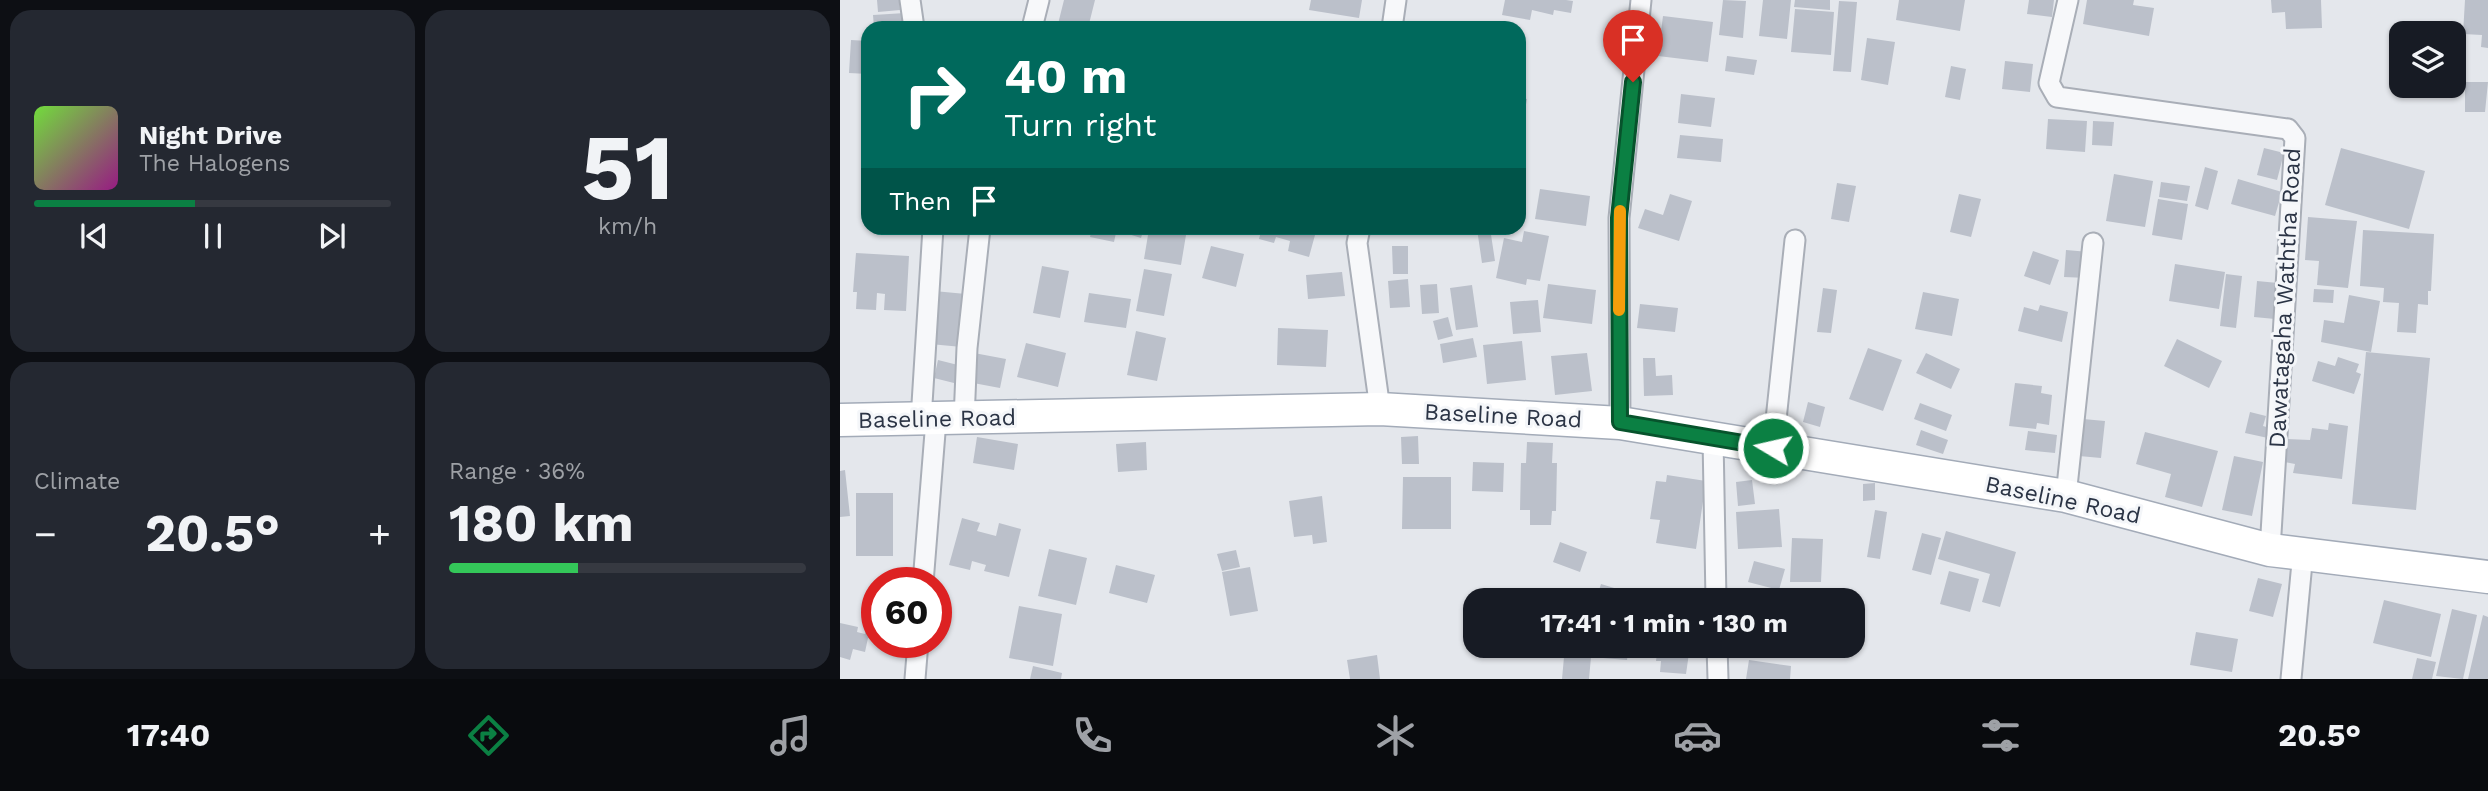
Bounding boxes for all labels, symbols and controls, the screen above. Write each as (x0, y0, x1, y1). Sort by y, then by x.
pin (1603, 10, 1663, 82)
icon: arrive (1614, 21, 1652, 59)
map controls (2389, 21, 2466, 98)
button: layers (2389, 21, 2466, 98)
text: 40 m (1004, 47, 1127, 105)
icon: right (889, 49, 980, 140)
text: Turn right (1004, 106, 1156, 144)
text: 51 (581, 114, 674, 221)
text: Night Drive (139, 120, 282, 150)
street label: Dawatagaha Waththa Road (2264, 147, 2306, 449)
text: The Halogens (139, 150, 290, 177)
icon: arrive (965, 182, 1003, 220)
text: Then (889, 186, 951, 216)
text: km/h (598, 213, 657, 240)
icon: previous (75, 217, 113, 255)
icon: pause (194, 217, 232, 255)
icon: next (313, 217, 351, 255)
street label: Baseline Road (1423, 398, 1583, 434)
street label: Baseline Road (858, 404, 1016, 434)
position arrow (1736, 411, 1810, 485)
text: Range · 36% (449, 458, 585, 485)
text: Climate (34, 468, 120, 495)
street label: Baseline Road (1983, 470, 2143, 530)
text: 180 km (449, 493, 634, 554)
text: 20.5° (145, 503, 280, 564)
text: − (34, 512, 57, 556)
text: + (368, 512, 391, 556)
speed limit sign: 60 (861, 567, 952, 658)
text: 17:41 · 1 min · 130 m (1540, 608, 1788, 638)
icon: directions (464, 711, 513, 760)
icon: music (766, 711, 815, 760)
icon: phone (1068, 711, 1117, 760)
icon: climate (1371, 711, 1420, 760)
icon: car (1673, 711, 1722, 760)
icon: filters (1976, 711, 2025, 760)
text: 17:40 (127, 716, 210, 754)
text: 20.5° (2278, 716, 2361, 754)

